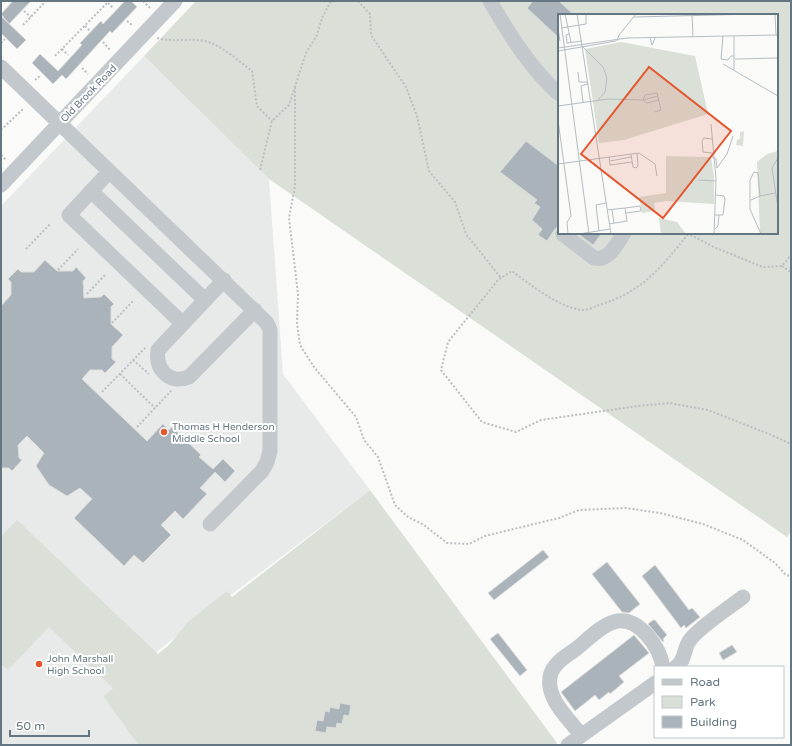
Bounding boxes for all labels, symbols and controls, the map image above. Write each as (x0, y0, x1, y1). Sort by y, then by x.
inset map (558, 14, 778, 234)
street label: Old Brook Road (58, 62, 119, 125)
place label: Thomas H Henderson Middle School (172, 421, 274, 445)
marker: Thomas H Henderson Middle School (159, 427, 169, 437)
place label: John Marshall High School (47, 653, 113, 677)
marker: John Marshall High School (34, 659, 44, 669)
legend (654, 666, 784, 738)
text: Road (690, 675, 720, 689)
text: Park (690, 695, 716, 709)
scale bar (10, 712, 89, 738)
text: Building (690, 715, 737, 729)
text: 50 m (16, 719, 45, 733)

